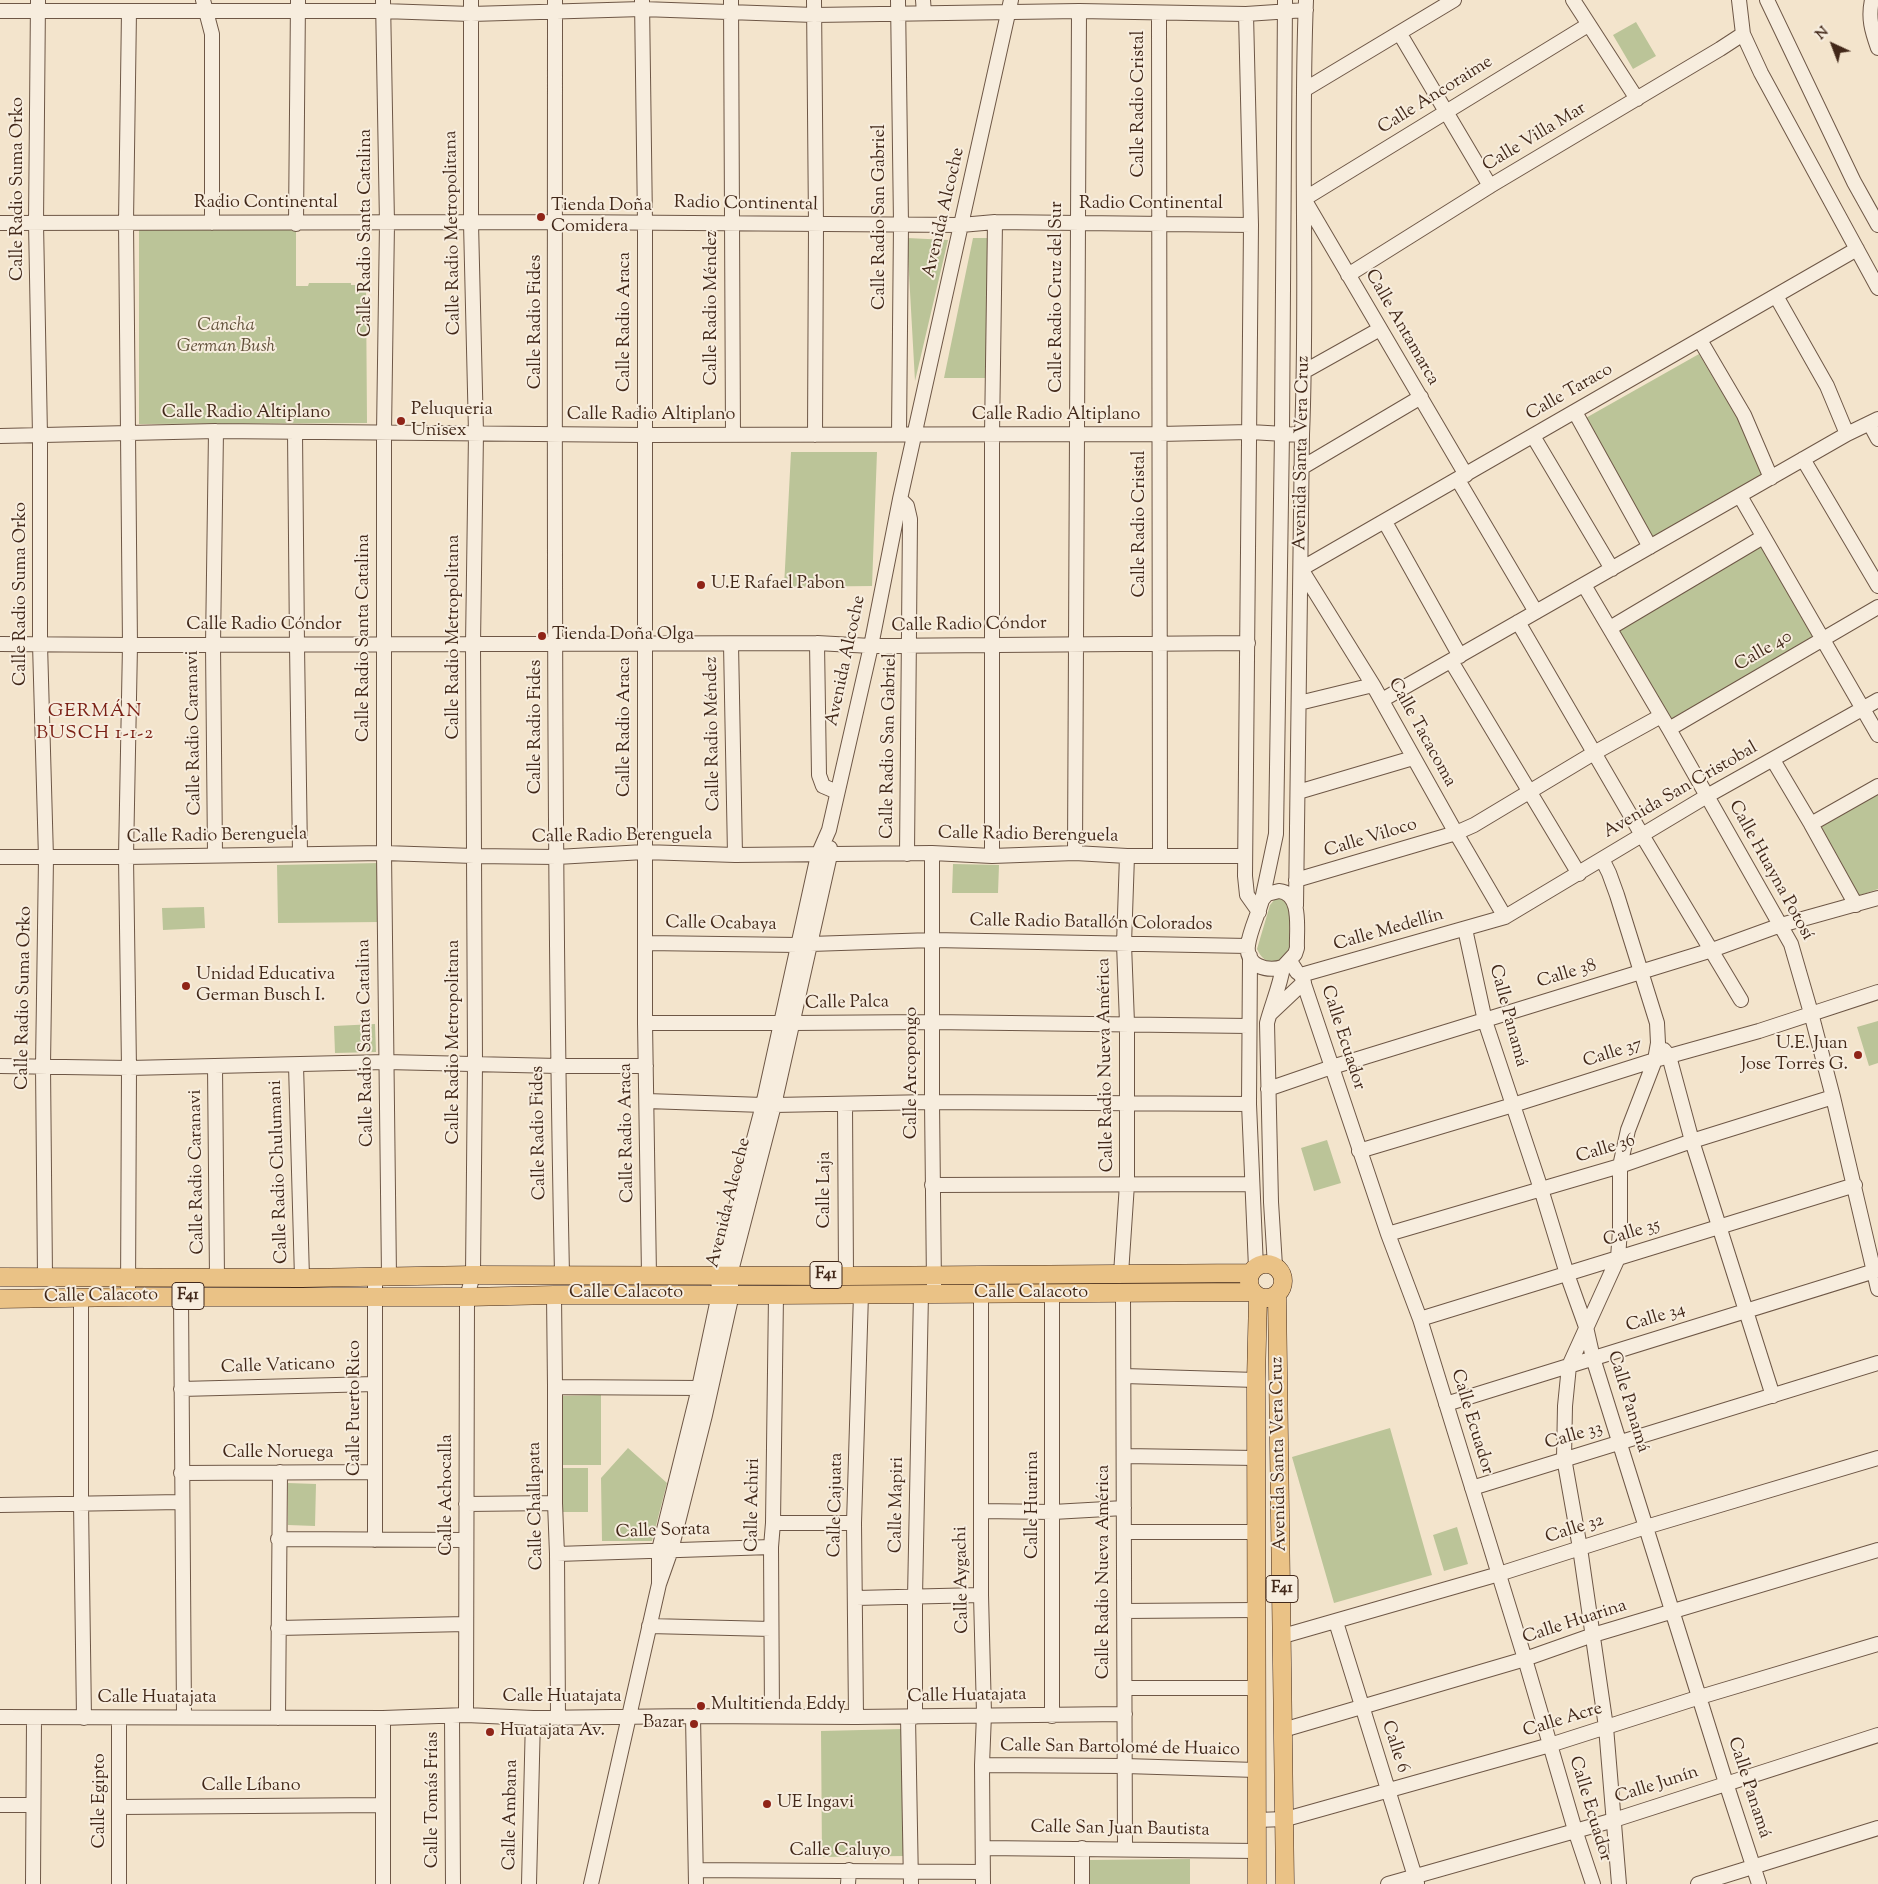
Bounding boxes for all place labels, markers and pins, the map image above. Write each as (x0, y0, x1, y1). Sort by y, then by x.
place label: Tienda Doña Comidera (551, 196, 652, 238)
marker: Tienda Doña Comidera (535, 211, 547, 223)
place label: Peluqueria Unisex (411, 400, 493, 442)
marker: Peluqueria Unisex (395, 415, 407, 427)
place label: U.E Rafael Pabon (711, 574, 845, 596)
marker: U.E Rafael Pabon (695, 579, 707, 591)
place label: Tienda Doña Olga (552, 625, 694, 647)
marker: Tienda Doña Olga (536, 630, 548, 642)
place label: Unidad Educativa German Busch I. (196, 965, 335, 1008)
marker: Unidad Educativa German Busch I. (180, 980, 192, 992)
place label: U.E. Juan Jose Torres G. (1741, 1034, 1848, 1076)
marker: U.E. Juan Jose Torres G. (1852, 1049, 1864, 1061)
place label: Multitienda Eddy (711, 1695, 846, 1717)
marker: Multitienda Eddy (695, 1700, 707, 1712)
place label: Bazar (643, 1713, 684, 1735)
marker: Bazar (688, 1718, 700, 1730)
place label: Huatajata Av. (500, 1721, 605, 1743)
marker: Huatajata Av. (484, 1726, 496, 1738)
place label: UE Ingavi (777, 1793, 854, 1815)
marker: UE Ingavi (761, 1798, 773, 1810)

